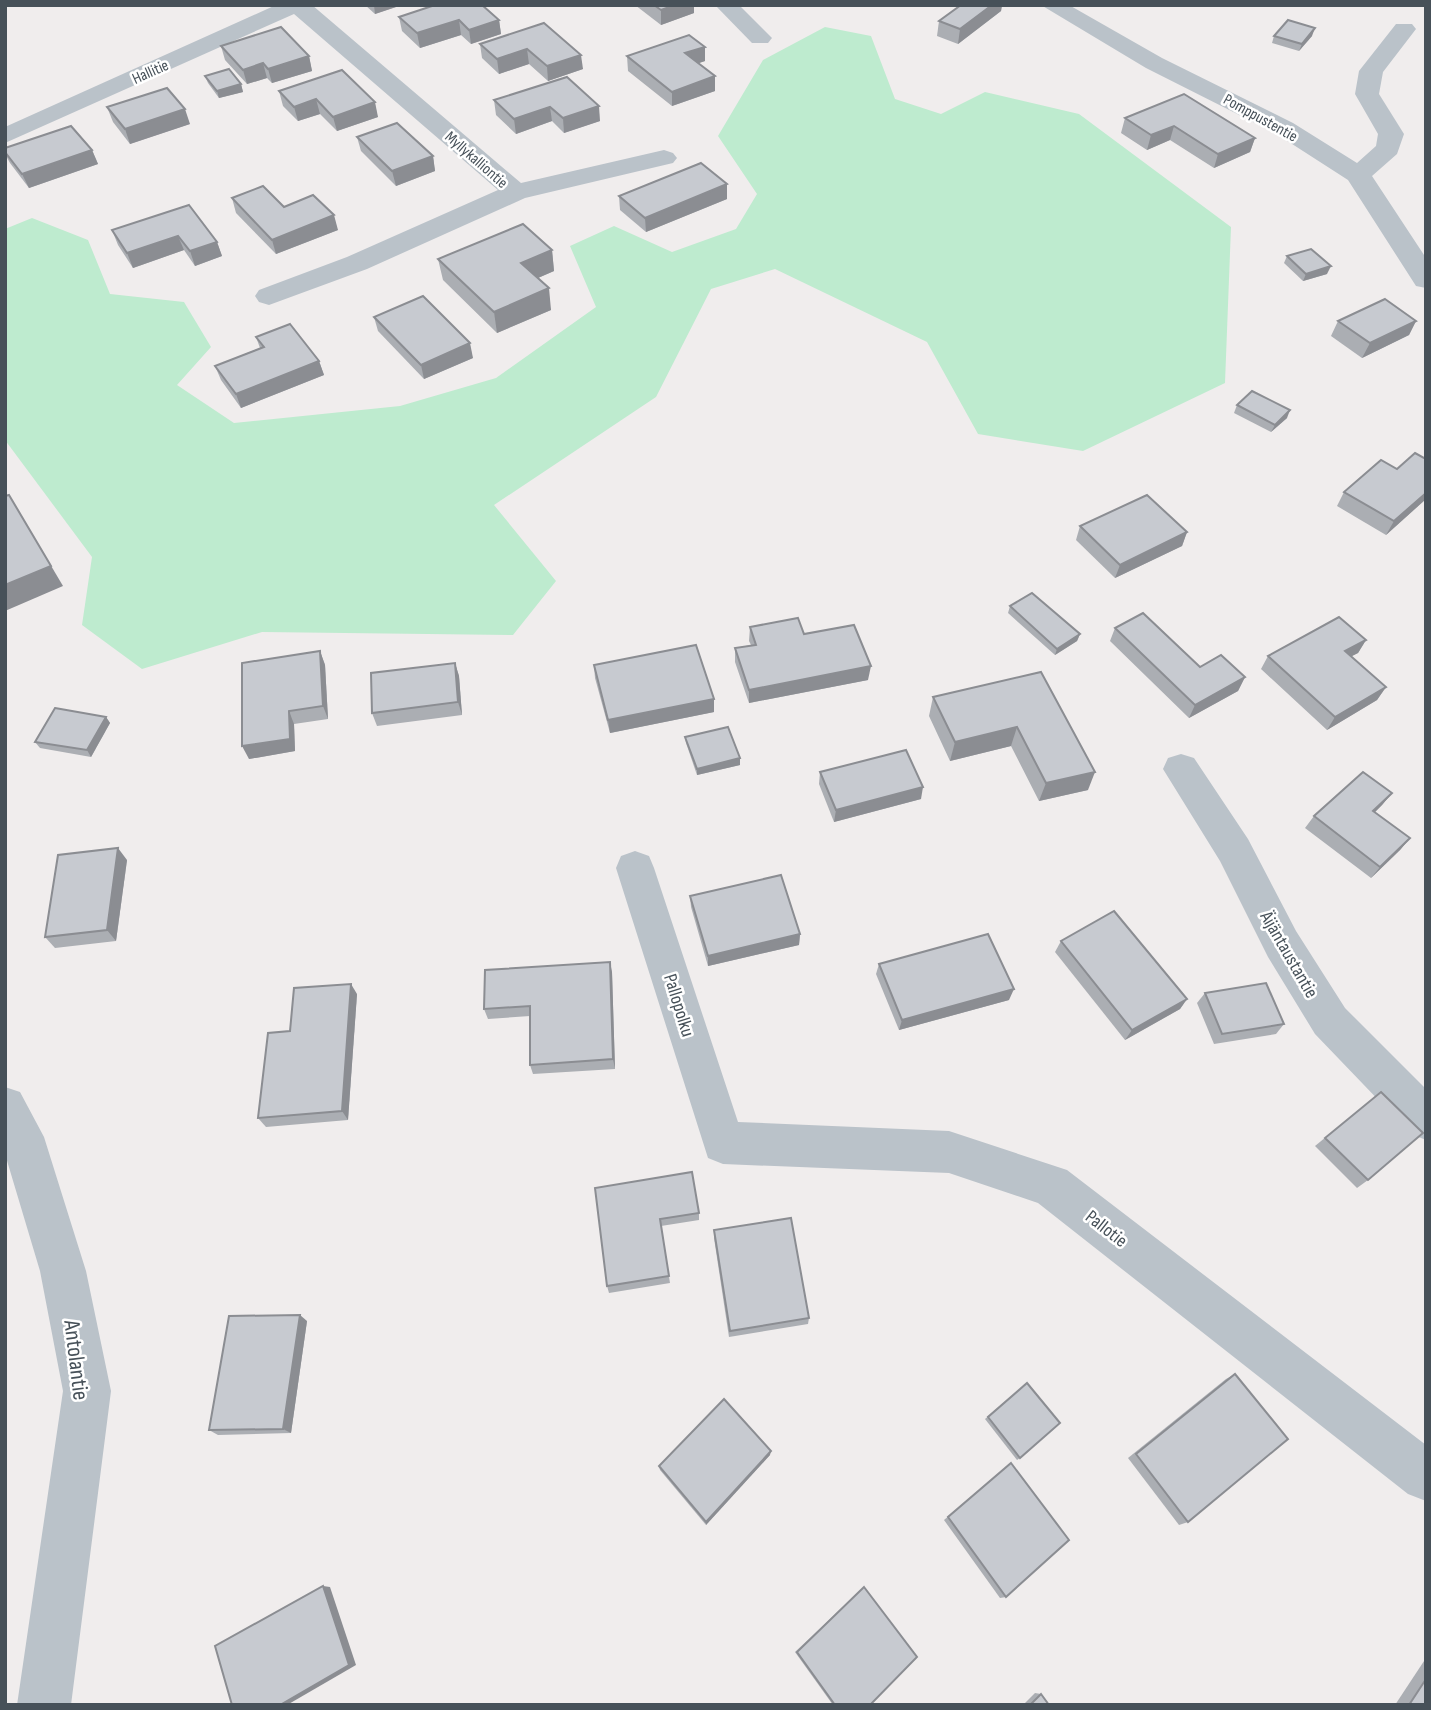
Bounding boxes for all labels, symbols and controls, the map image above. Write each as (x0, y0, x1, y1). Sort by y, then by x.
street label: Hallitie (129, 56, 172, 89)
street label: Pomppustentie (1220, 90, 1301, 146)
street label: Myllykalliontie (441, 128, 511, 193)
street label: Äijäntaustantie (1254, 906, 1323, 1002)
street label: Pallopolku (658, 971, 699, 1040)
street label: Pallotie (1080, 1206, 1132, 1253)
street label: Antolantie (57, 1318, 95, 1402)

